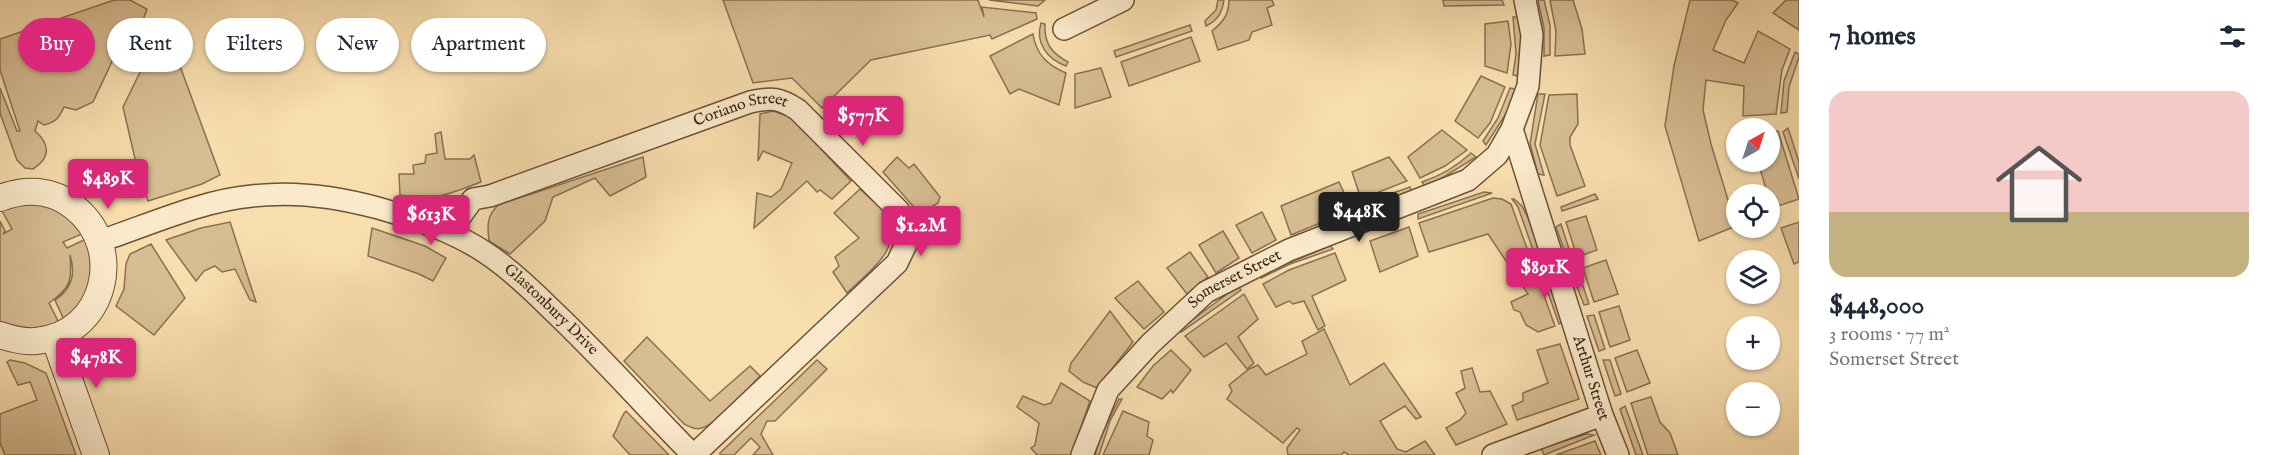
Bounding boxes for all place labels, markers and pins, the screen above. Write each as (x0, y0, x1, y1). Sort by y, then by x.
pin: $577K (821, 96, 905, 147)
pin: $489K (66, 159, 150, 210)
pin: $448K (1317, 192, 1401, 243)
pin: $613K (389, 195, 473, 246)
pin: $1.2M (879, 206, 963, 257)
pin: $891K (1503, 248, 1587, 299)
pin: $478K (54, 338, 138, 389)

